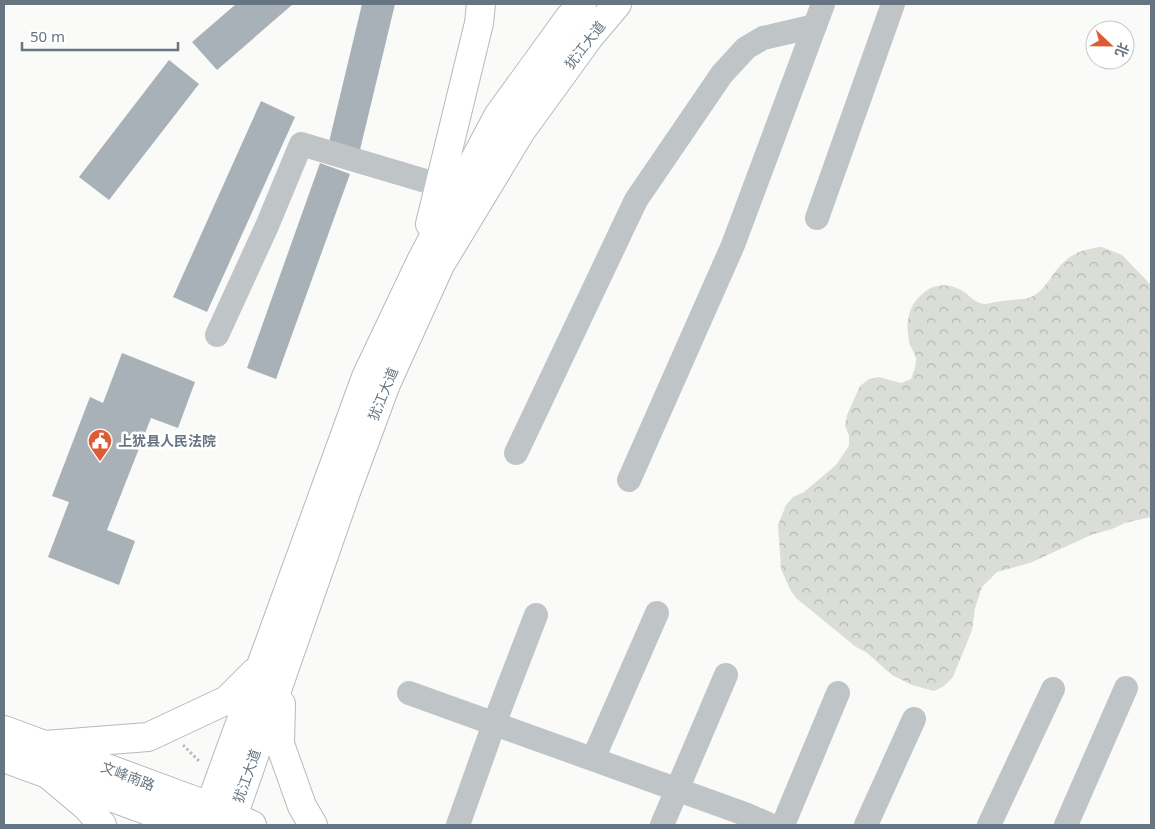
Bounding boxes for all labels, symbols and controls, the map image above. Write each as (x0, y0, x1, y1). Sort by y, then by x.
street label: 犹江大道 (560, 17, 609, 73)
scale bar (22, 20, 179, 52)
north arrow (1085, 20, 1135, 70)
text: 50 m (30, 26, 65, 46)
text: 北 (1111, 40, 1134, 60)
street label: 犹江大道 (363, 364, 402, 423)
public building icon: 上犹县人民法院 (87, 428, 113, 462)
place label: 上犹县人民法院 (118, 431, 216, 450)
street label: 犹江大道 (228, 746, 265, 805)
street label: 文峰南路 (99, 757, 158, 794)

